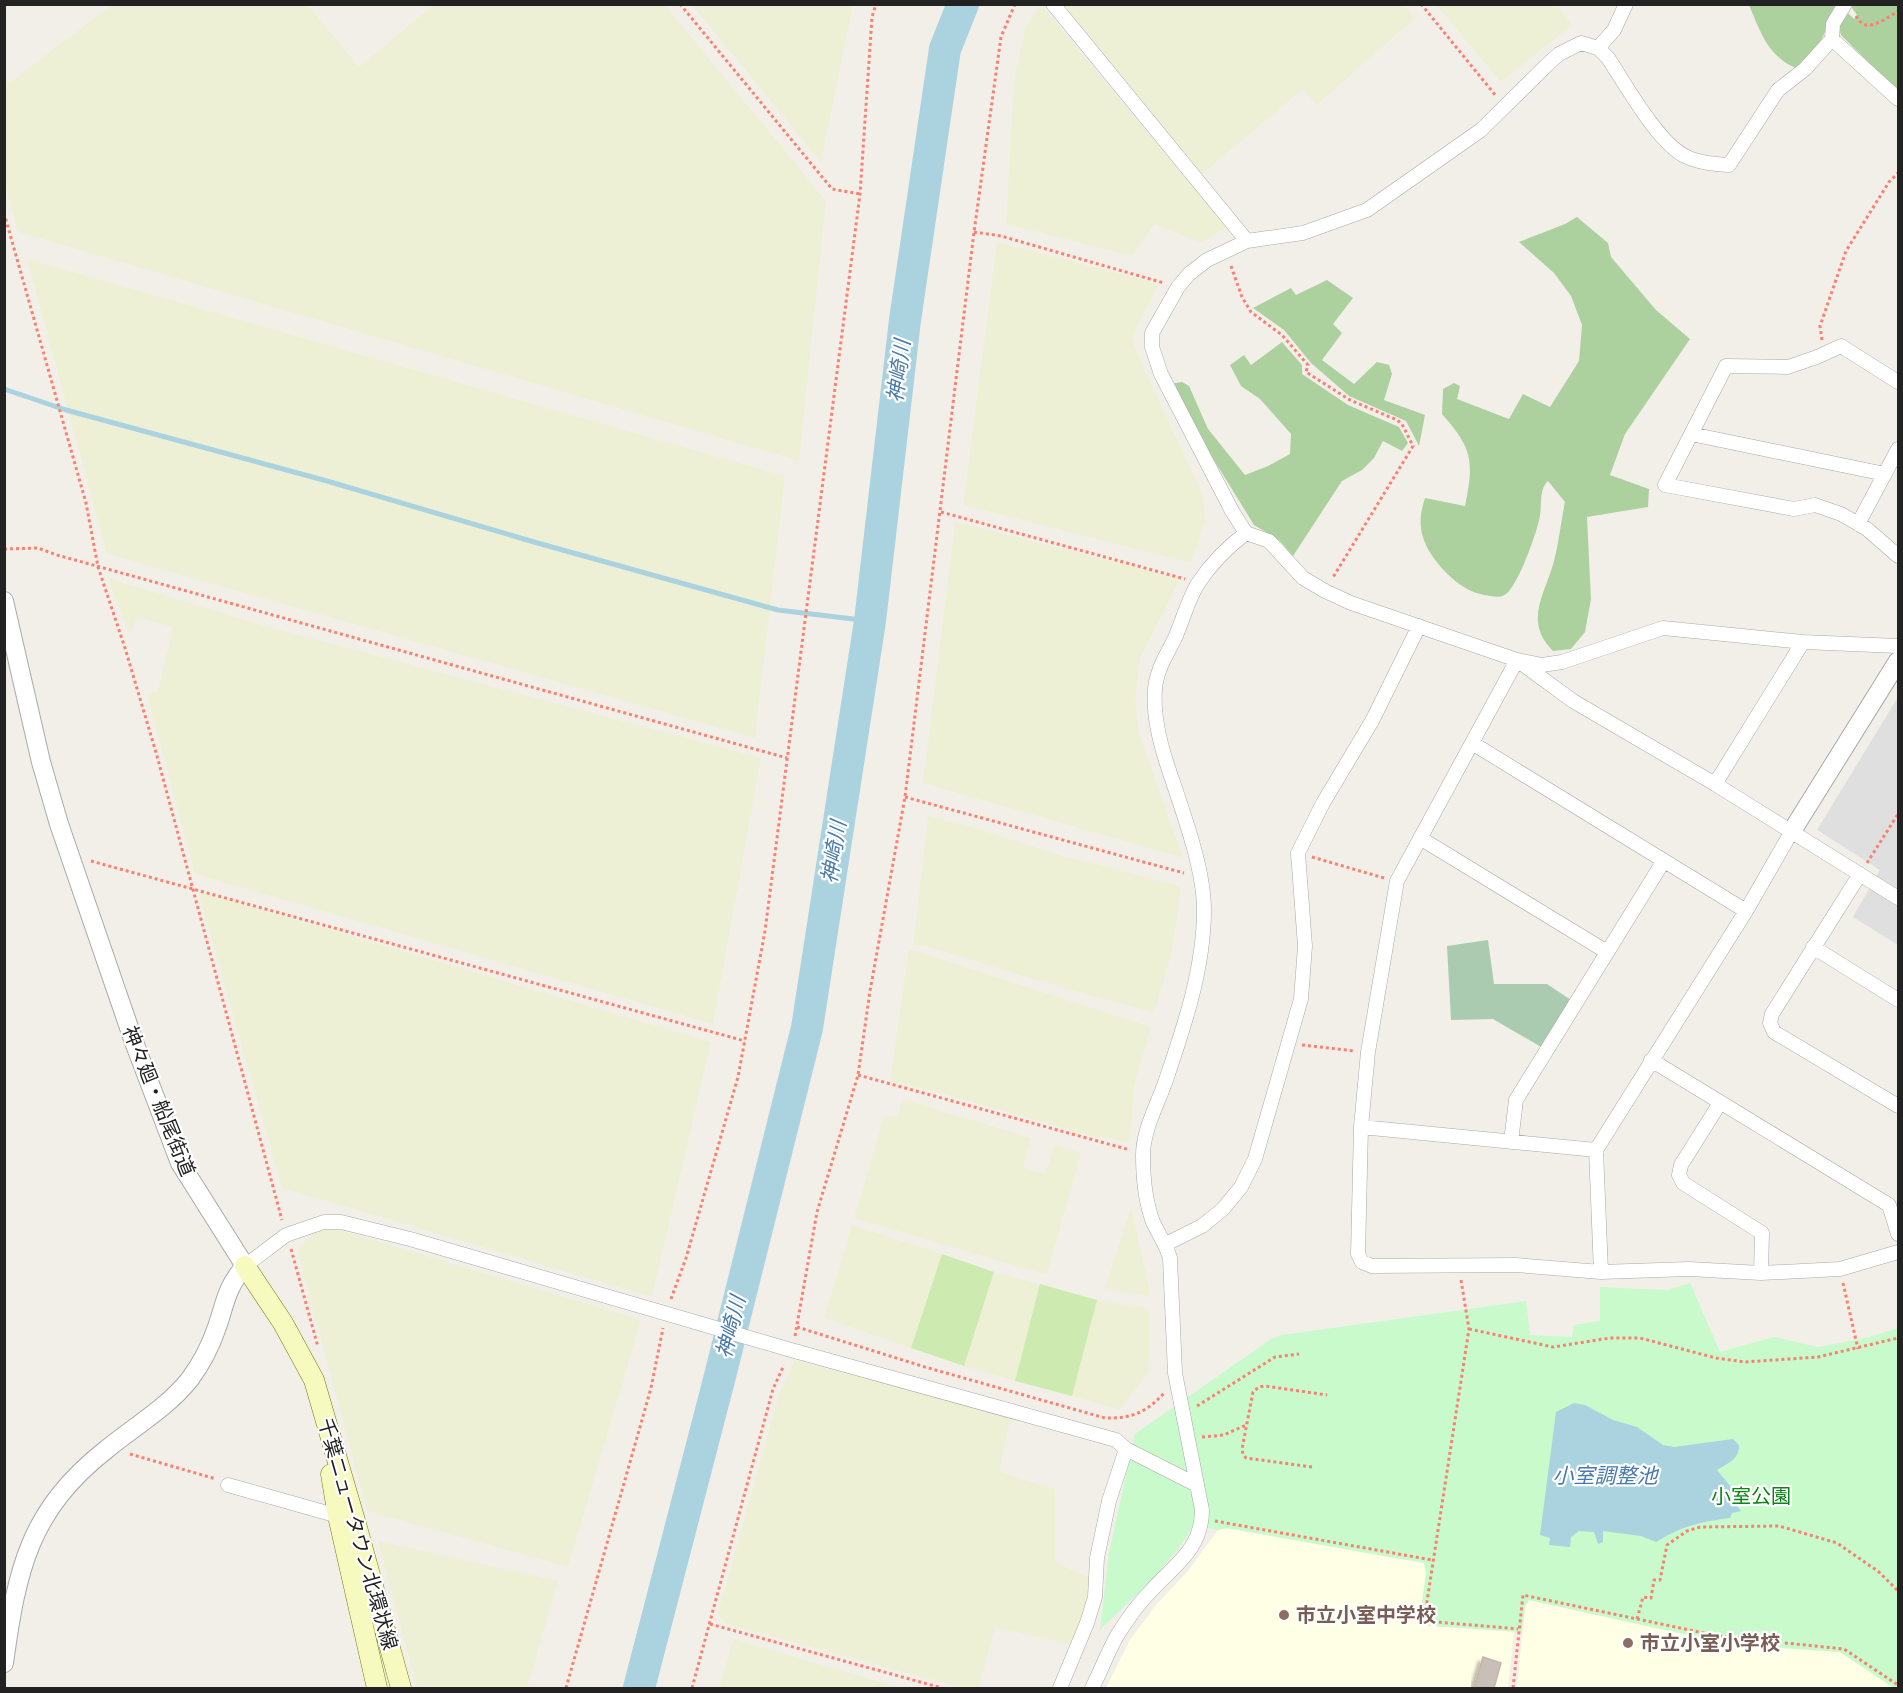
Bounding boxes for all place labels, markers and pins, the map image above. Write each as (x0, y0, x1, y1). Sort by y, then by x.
place label: 市立小室中学校 (1296, 1603, 1436, 1627)
marker: 市立小室中学校 (1277, 1608, 1291, 1622)
place label: 市立小室小学校 (1640, 1631, 1780, 1655)
marker: 市立小室小学校 (1621, 1636, 1635, 1650)

